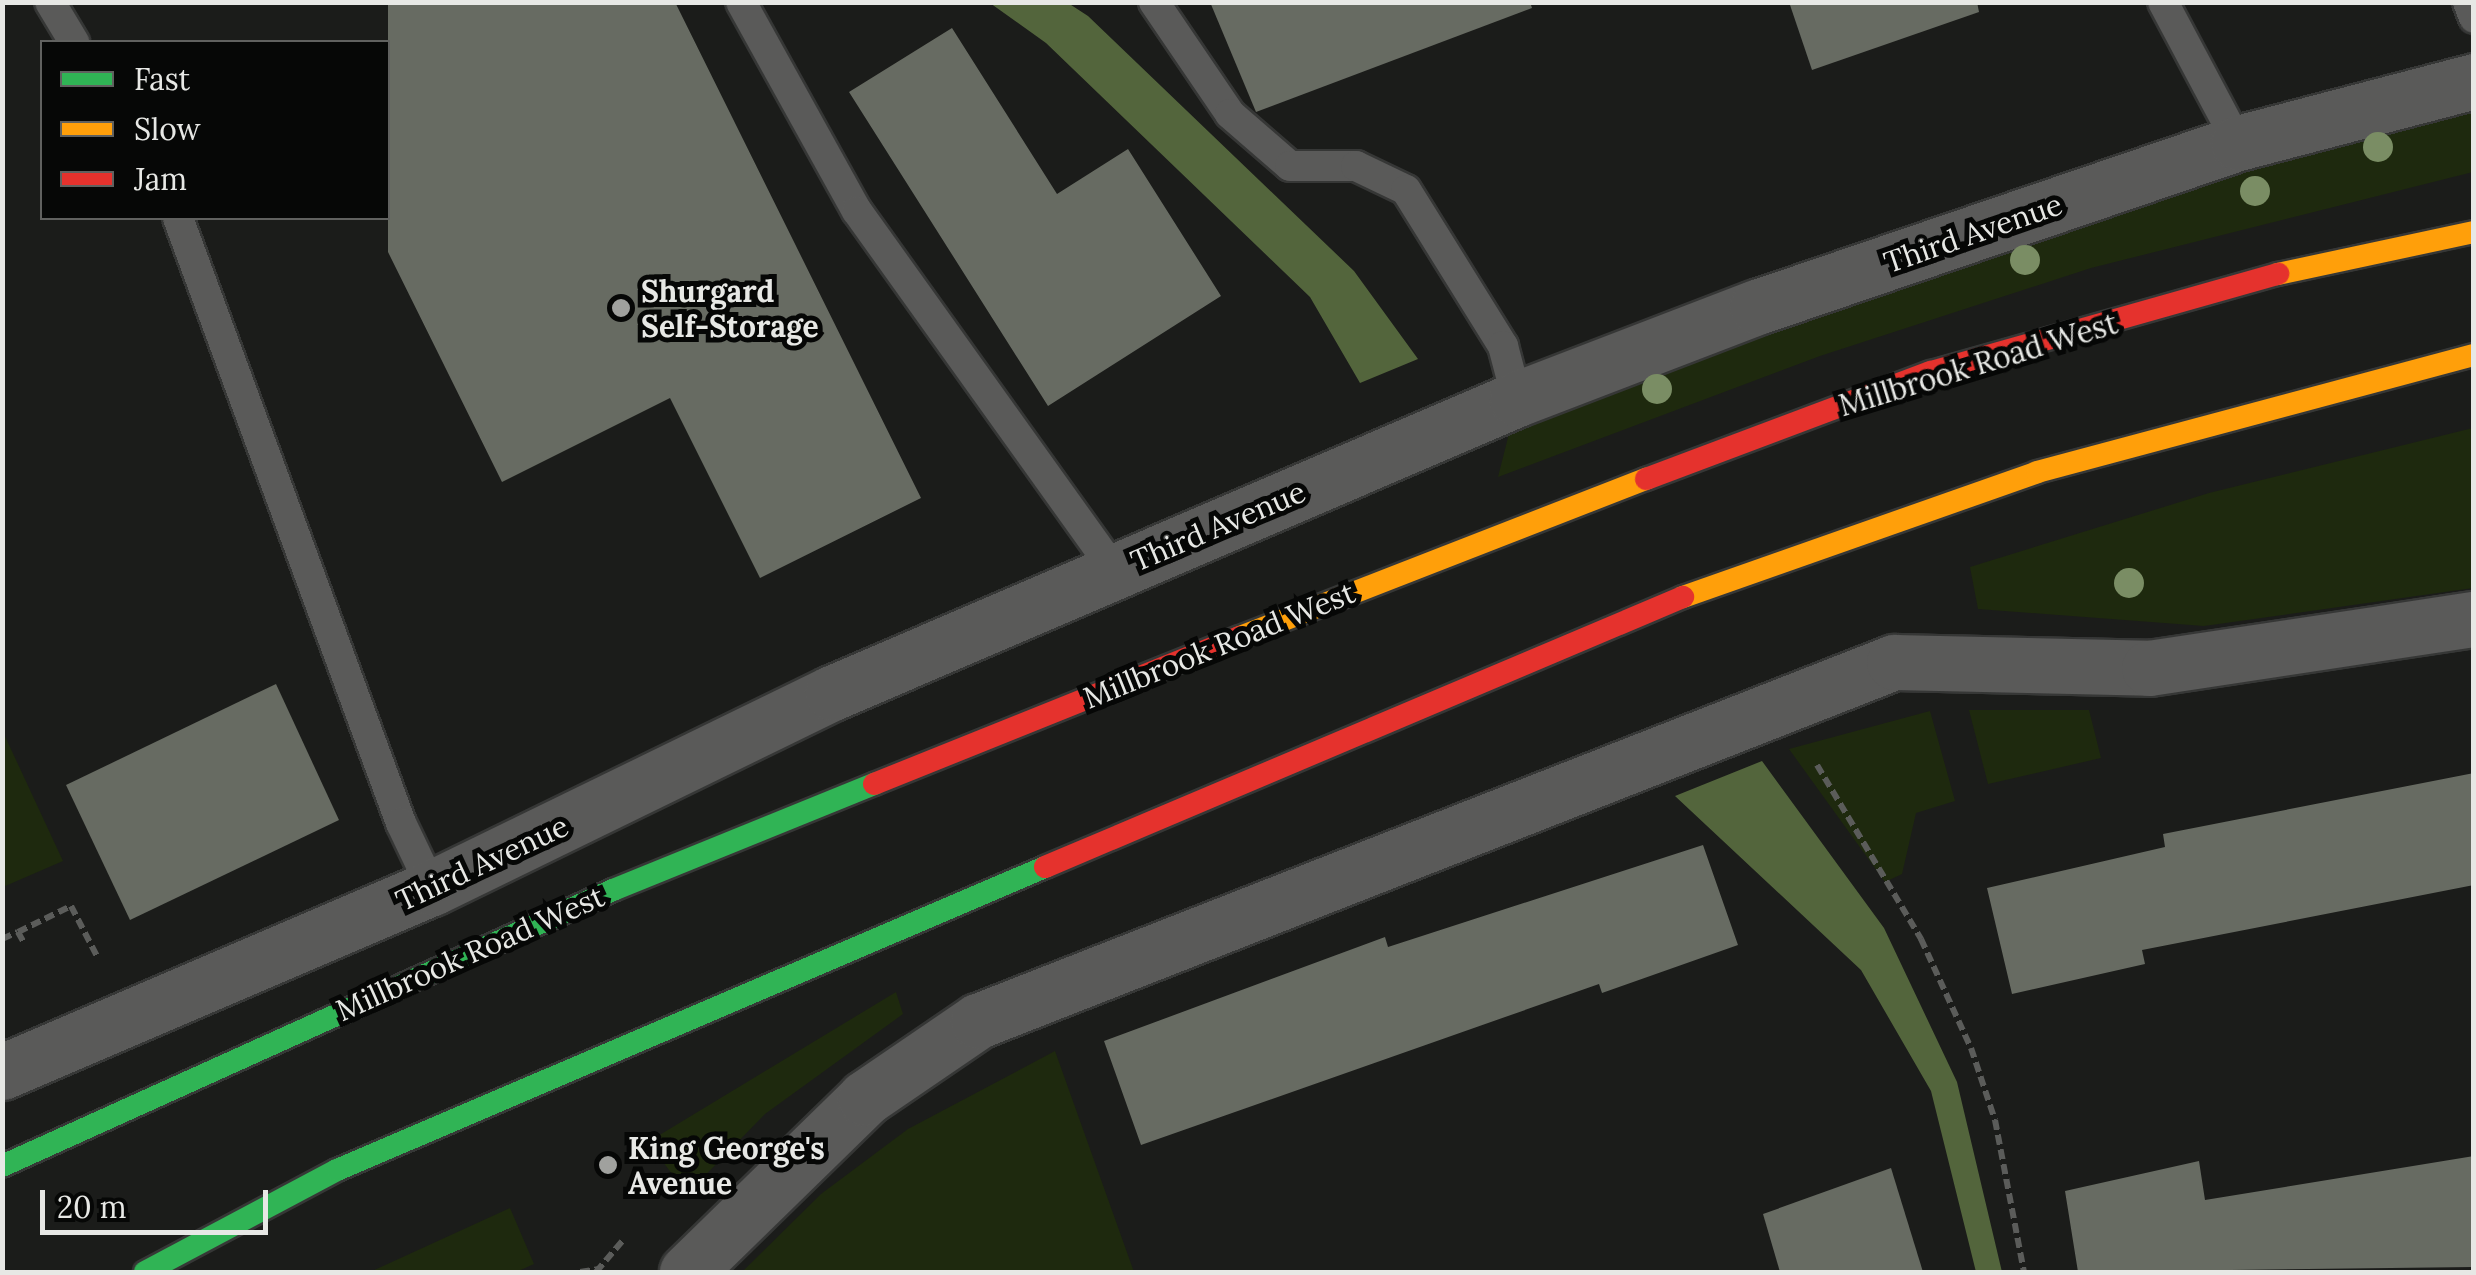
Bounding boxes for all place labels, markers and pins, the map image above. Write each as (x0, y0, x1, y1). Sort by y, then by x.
place label: Shurgard Self-Storage (641, 273, 819, 344)
marker: Shurgard Self-Storage (610, 297, 632, 319)
place label: King George's Avenue (628, 1130, 825, 1200)
marker: King George's Avenue (597, 1154, 619, 1176)

